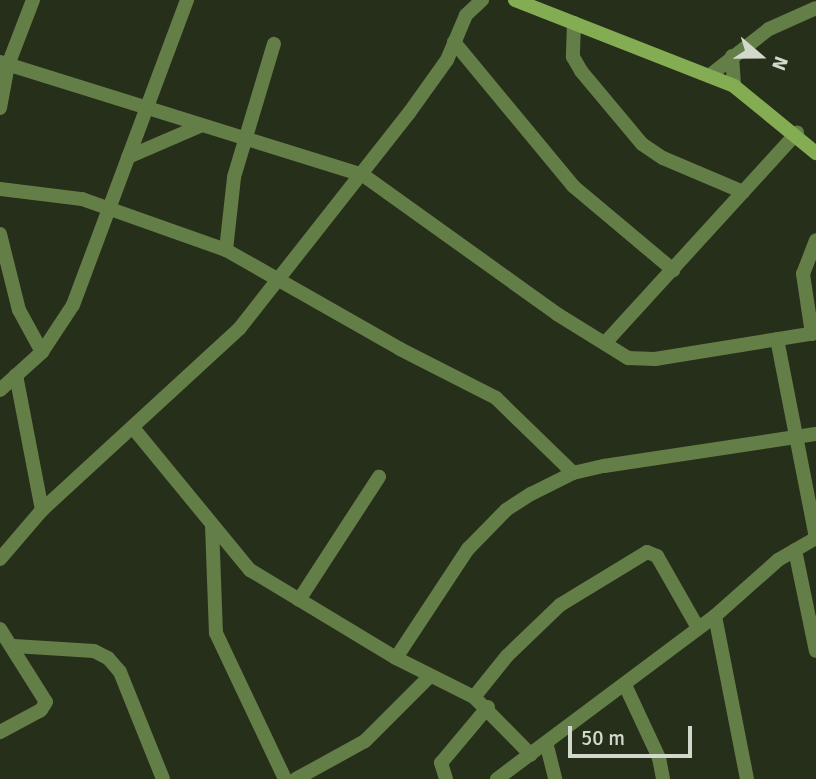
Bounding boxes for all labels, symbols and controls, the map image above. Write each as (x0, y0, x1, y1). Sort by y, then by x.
north arrow (725, 21, 795, 91)
text: N (766, 53, 793, 73)
scale bar (571, 712, 695, 756)
text: 50 m (581, 725, 625, 751)

